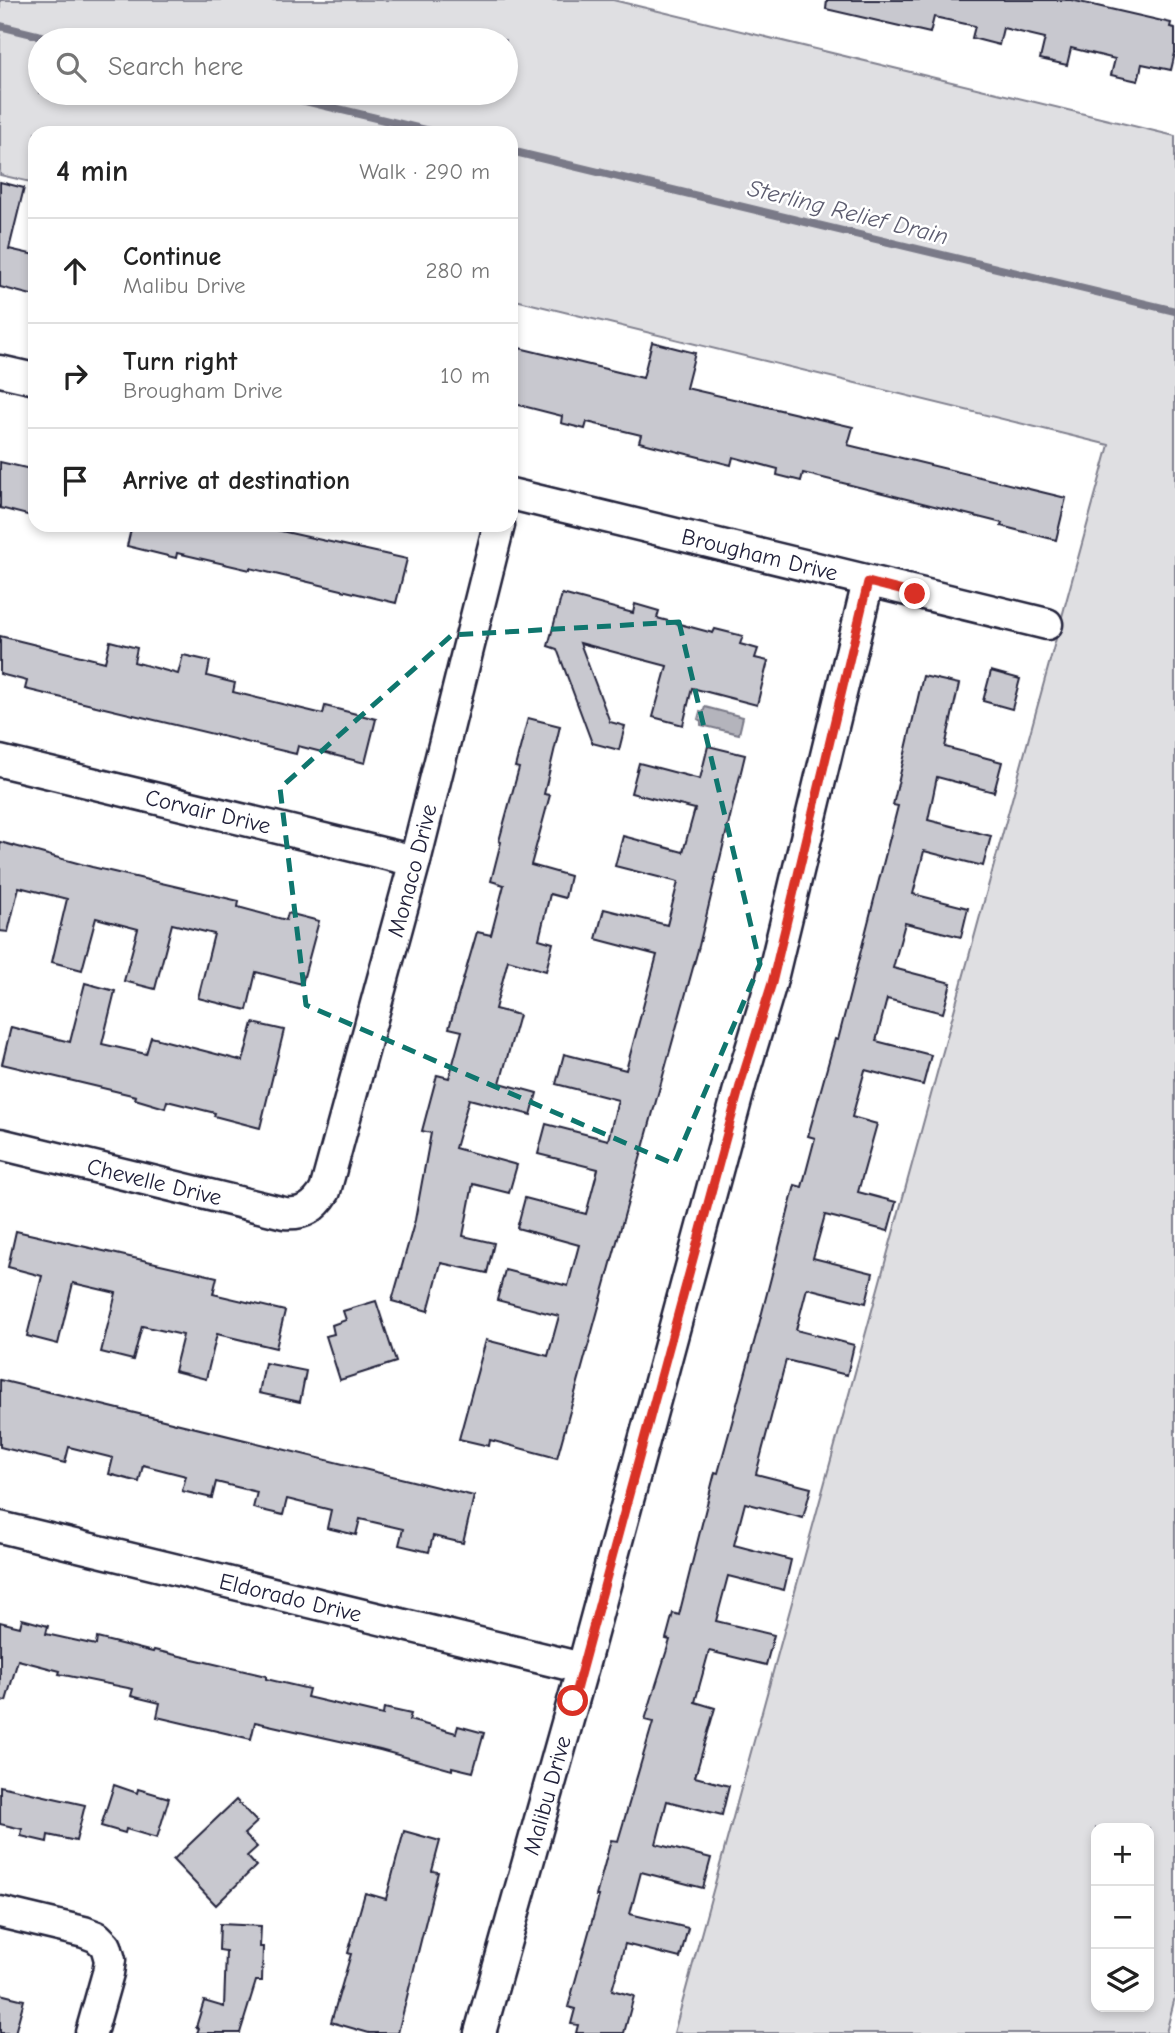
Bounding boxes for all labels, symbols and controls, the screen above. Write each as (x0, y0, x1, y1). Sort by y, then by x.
search box (28, 28, 518, 105)
icon: search (52, 48, 90, 86)
text: Search here (108, 52, 243, 82)
text: 4 min (56, 154, 128, 189)
text: Walk · 290 m (359, 158, 490, 185)
water label: Sterling Relief Drain (745, 174, 951, 250)
text: Continue (123, 242, 221, 272)
icon: ahead (56, 252, 94, 290)
text: 280 m (425, 257, 490, 284)
text: Malibu Drive (123, 272, 246, 299)
text: Turn right (123, 347, 237, 377)
icon: right (56, 357, 94, 395)
text: 10 m (440, 362, 490, 389)
text: Brougham Drive (123, 377, 283, 404)
icon: arrive (56, 462, 94, 500)
text: Arrive at destination (123, 466, 350, 496)
street label: Brougham Drive (679, 522, 841, 586)
route end (899, 578, 930, 609)
street label: Corvair Drive (143, 783, 273, 839)
street label: Monaco Drive (381, 801, 442, 940)
street label: Chevelle Drive (85, 1152, 225, 1211)
street label: Eldorado Drive (217, 1567, 364, 1628)
route start (557, 1685, 588, 1716)
street label: Malibu Drive (517, 1732, 576, 1858)
map controls (1091, 1823, 1154, 2012)
button: + (1091, 1823, 1154, 1886)
button: − (1091, 1886, 1154, 1949)
button: layers (1091, 1949, 1154, 2012)

